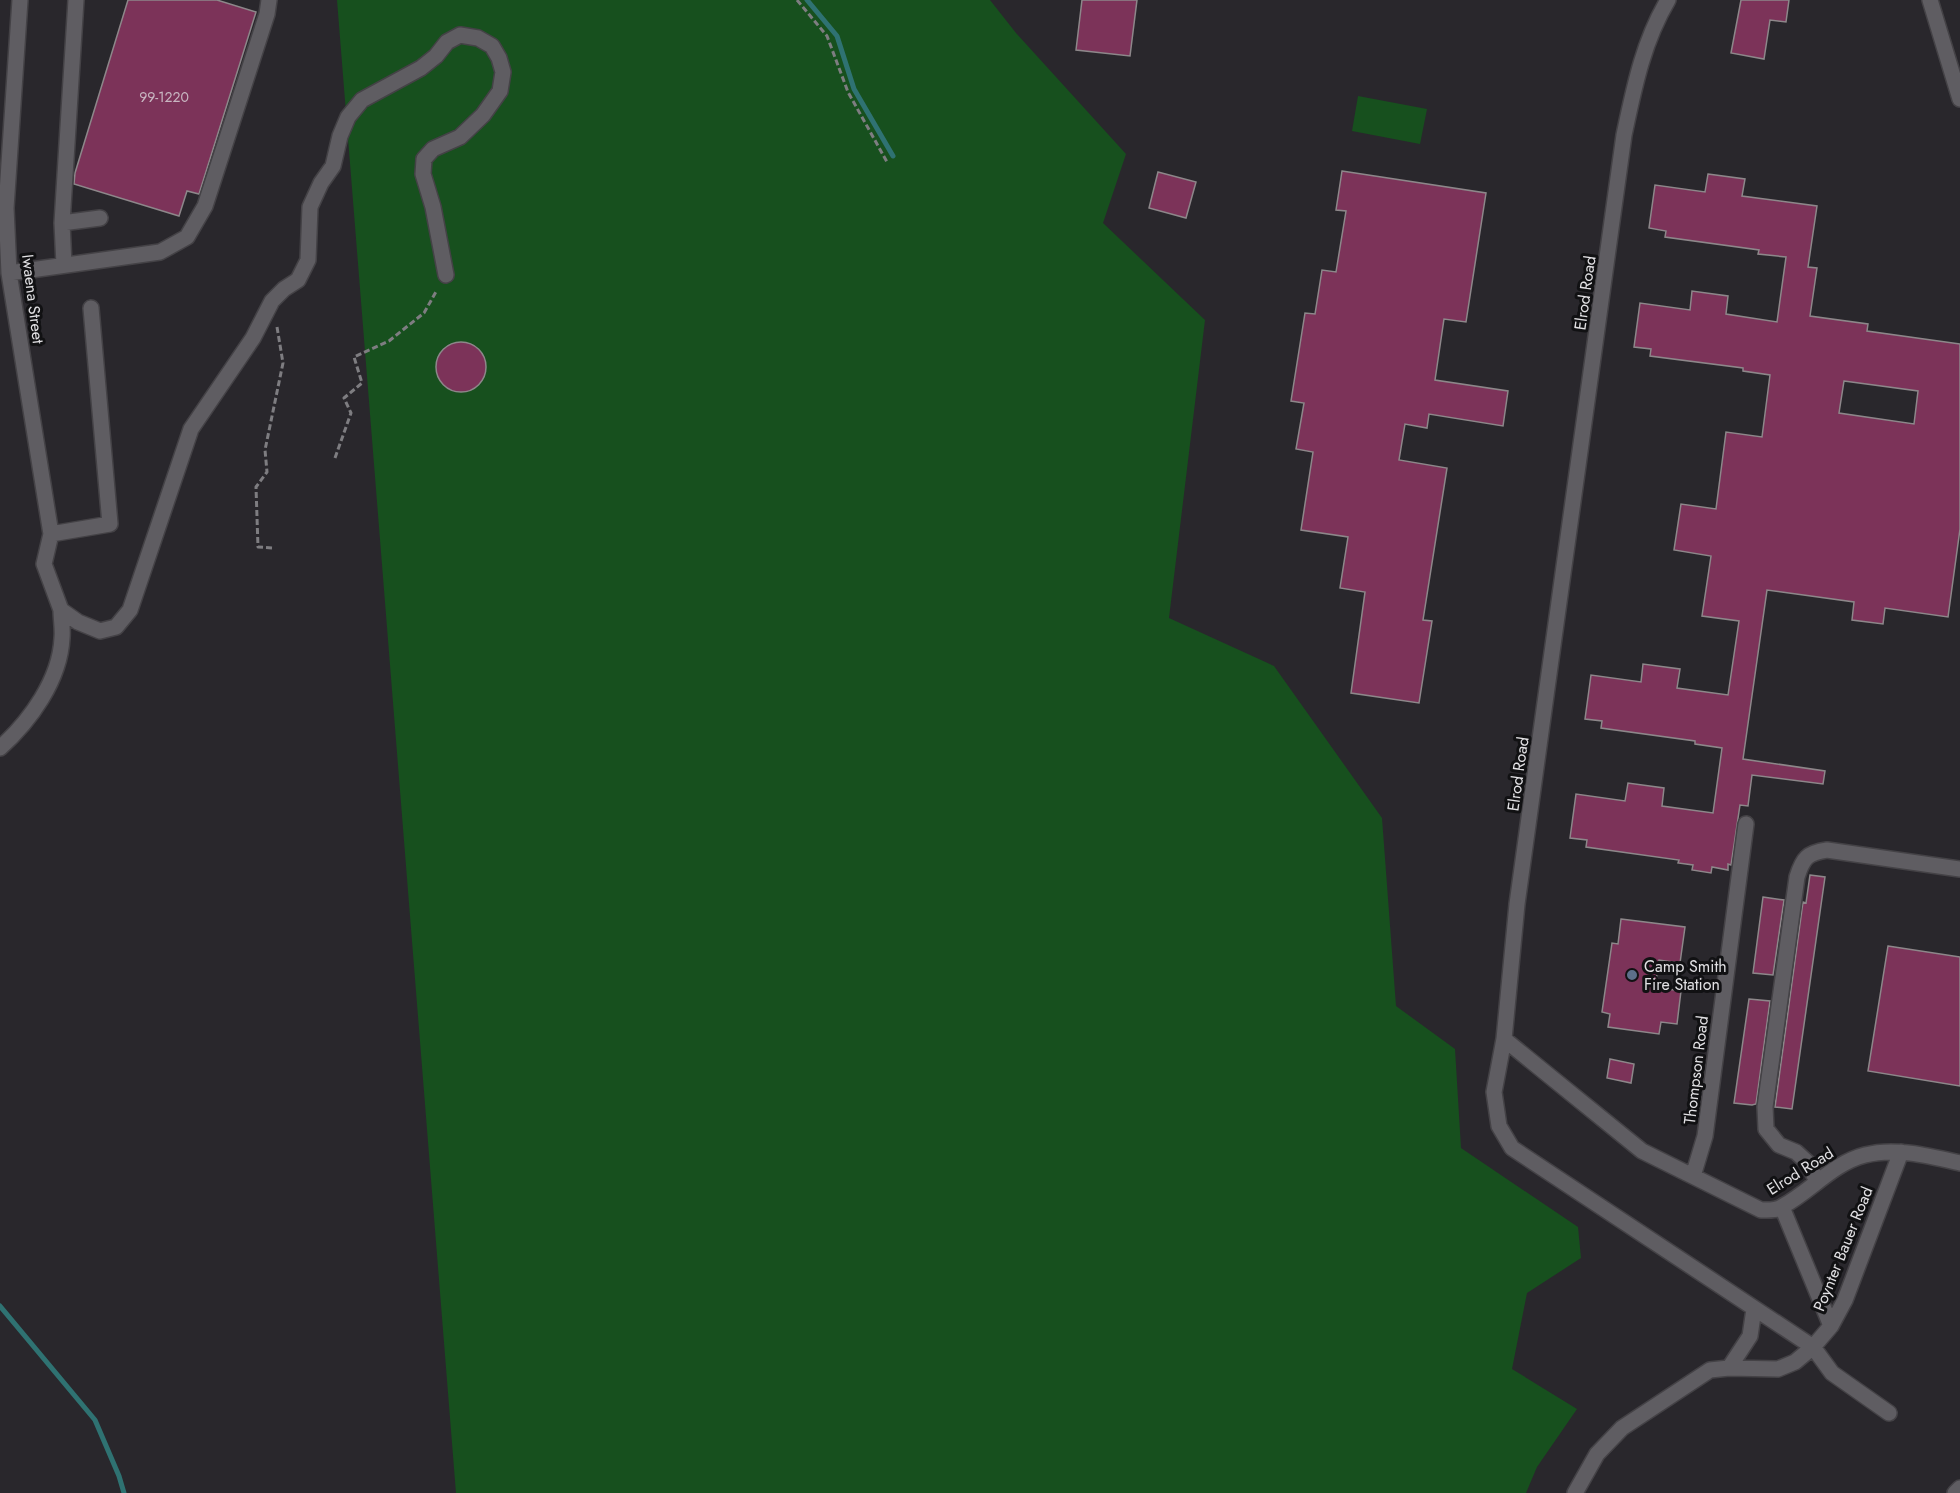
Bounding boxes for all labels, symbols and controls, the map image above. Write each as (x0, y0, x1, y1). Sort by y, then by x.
house number: 99-1220 (139, 87, 189, 107)
street label: Iwaena Street (16, 253, 50, 345)
street label: Elrod Road (1568, 254, 1602, 332)
street label: Elrod Road (1501, 735, 1535, 813)
place label: Camp Smith Fire Station (1644, 955, 1727, 996)
marker: Camp Smith Fire Station (1625, 968, 1639, 982)
street label: Thompson Road (1678, 1014, 1714, 1126)
street label: Elrod Road (1762, 1141, 1838, 1201)
street label: Poynter Bauer Road (1807, 1183, 1879, 1315)

